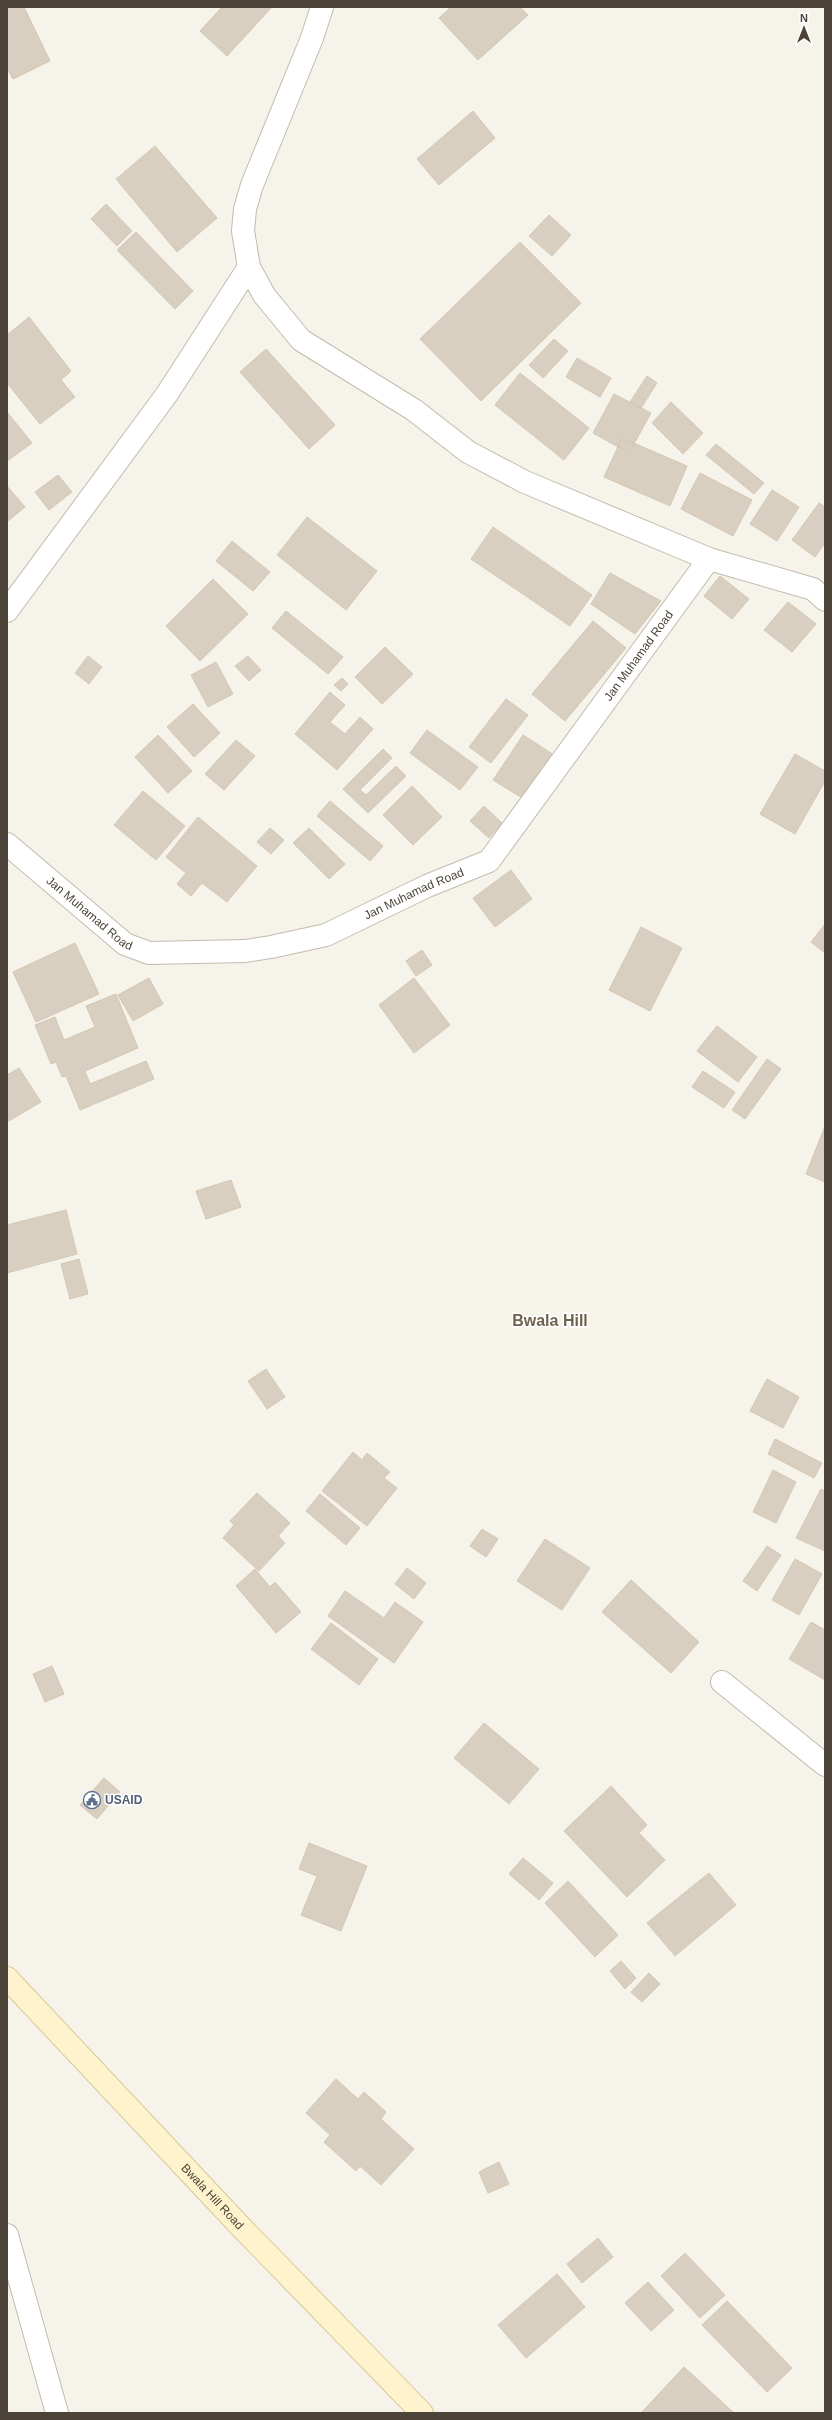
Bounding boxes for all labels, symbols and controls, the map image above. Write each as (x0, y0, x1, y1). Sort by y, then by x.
north arrow (784, 8, 824, 48)
text: N (800, 12, 808, 24)
street label: Jan Muhamad Road (601, 608, 676, 704)
street label: Jan Muhamad Road (362, 865, 466, 923)
street label: Jan Muhamad Road (44, 873, 134, 953)
district label: Bwala Hill (512, 1312, 588, 1329)
public building icon: USAID (82, 1790, 102, 1810)
place label: USAID (105, 1793, 143, 1807)
street label: Bwala Hill Road (178, 2161, 247, 2232)

